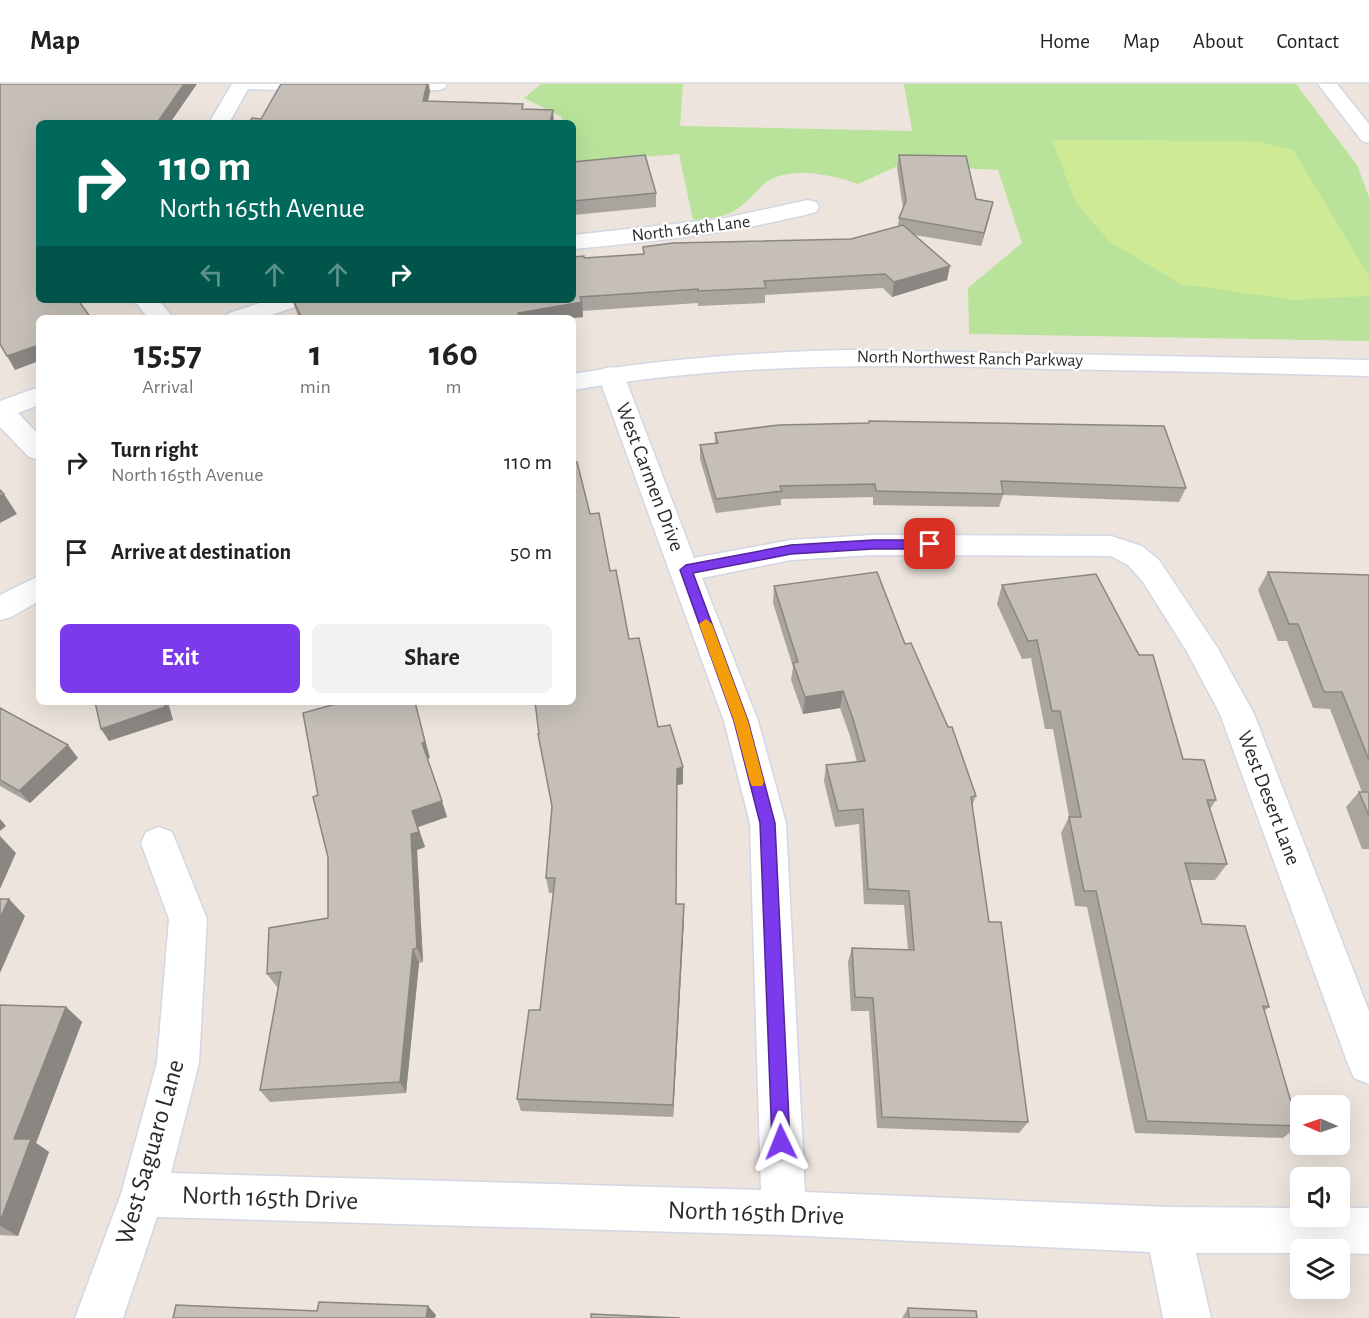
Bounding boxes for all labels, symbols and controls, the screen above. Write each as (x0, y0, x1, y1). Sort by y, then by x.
text: Map (30, 27, 80, 55)
text: Home (1039, 31, 1090, 52)
text: Map (1123, 31, 1160, 52)
text: About (1193, 31, 1243, 52)
text: Contact (1276, 31, 1339, 52)
icon: right (60, 144, 138, 222)
text: 110 m (159, 146, 251, 188)
text: North 165th Avenue (159, 195, 365, 222)
street label: North 164th Lane (631, 213, 751, 245)
icon: left (195, 258, 228, 291)
icon: ahead (258, 258, 291, 291)
icon: ahead (321, 258, 354, 291)
icon: right (384, 258, 417, 291)
text: 15:57 (134, 336, 202, 372)
text: 1 (309, 336, 322, 372)
text: 160 (429, 336, 478, 372)
street label: North Northwest Ranch Parkway (857, 348, 1084, 370)
text: Arrival (142, 377, 194, 397)
text: min (300, 377, 331, 397)
text: m (445, 377, 461, 397)
street label: West Carmen Drive (612, 400, 688, 554)
text: Turn right (111, 439, 198, 461)
icon: right (60, 446, 93, 479)
text: 110 m (504, 451, 552, 473)
text: North 165th Avenue (111, 465, 263, 485)
pin (904, 518, 955, 569)
icon: arrive (913, 527, 946, 560)
icon: arrive (60, 536, 93, 569)
text: Arrive at destination (111, 541, 291, 563)
text: 50 m (510, 541, 552, 563)
button: Exit (60, 624, 300, 693)
button: Share (312, 624, 552, 693)
street label: West Desert Lane (1234, 728, 1304, 868)
street label: West Saguaro Lane (111, 1057, 189, 1247)
north arrow (1290, 1095, 1350, 1155)
map controls (1290, 1095, 1350, 1299)
position arrow (749, 1110, 813, 1174)
button: sound (1290, 1167, 1350, 1227)
street label: North 165th Drive (181, 1182, 359, 1214)
street label: North 165th Drive (667, 1197, 845, 1229)
button: layers (1290, 1239, 1350, 1299)

